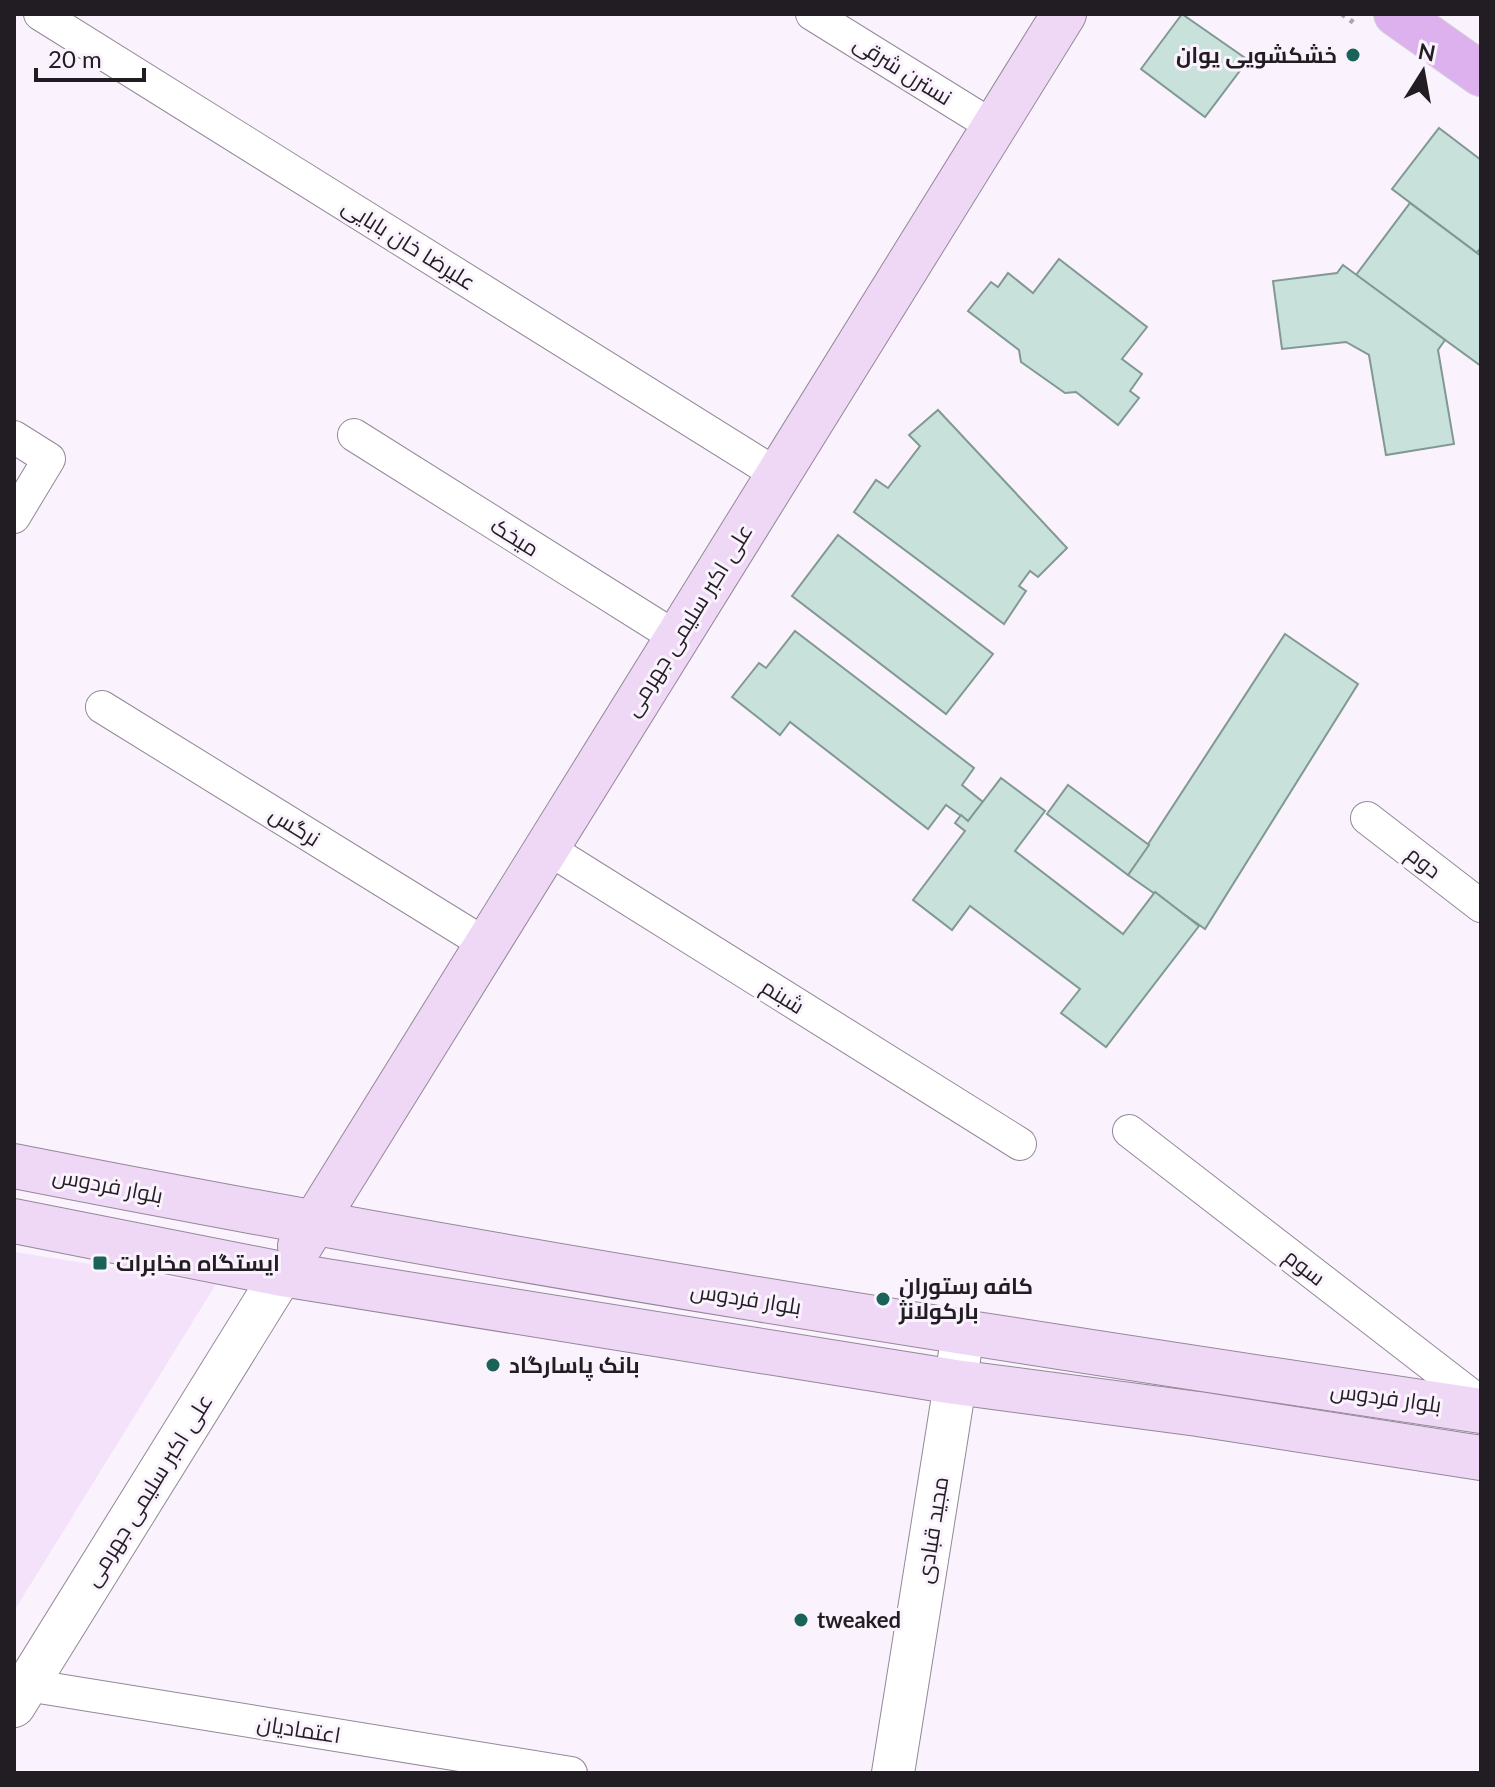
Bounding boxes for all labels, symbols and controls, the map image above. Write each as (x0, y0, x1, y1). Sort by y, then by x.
street label: نسترن شرقی (849, 29, 957, 111)
scale bar (36, 32, 144, 82)
north arrow (1383, 32, 1463, 112)
text: N (1416, 37, 1438, 67)
place label: خشکشویی یوان (1176, 41, 1337, 69)
text: 20 m (48, 44, 102, 73)
marker: خشکشویی یوان (1344, 46, 1362, 64)
street label: علیرضا خان بابایی (337, 192, 481, 296)
street label: میخک (486, 511, 544, 562)
street label: علی اکبر سلیمی جهرمی (617, 519, 759, 721)
street label: نرگس (264, 800, 326, 852)
street label: دوم (1400, 840, 1447, 886)
street label: شبنم (755, 972, 810, 1022)
street label: بلوار فردوس (50, 1161, 166, 1209)
street label: سوم (1278, 1242, 1331, 1293)
place label: ایستگاه مخابرات (116, 1249, 280, 1277)
marker: ایستگاه مخابرات (91, 1254, 109, 1272)
place label: کافه رستوران بارکولانژ (898, 1272, 1033, 1325)
street label: بلوار فردوس (689, 1275, 803, 1321)
marker: کافه رستوران بارکولانژ (874, 1290, 892, 1308)
place label: بانک پاسارگاد (509, 1351, 640, 1381)
marker: بانک پاسارگاد (484, 1356, 502, 1374)
street label: بلوار فردوس (1329, 1375, 1443, 1419)
street label: علی اکبر سلیمی جهرمی (77, 1389, 219, 1591)
street label: مجید قبادی (910, 1475, 953, 1585)
place label: tweaked (817, 1606, 901, 1633)
marker: tweaked (792, 1611, 810, 1629)
street label: اعتمادیان (255, 1709, 343, 1748)

